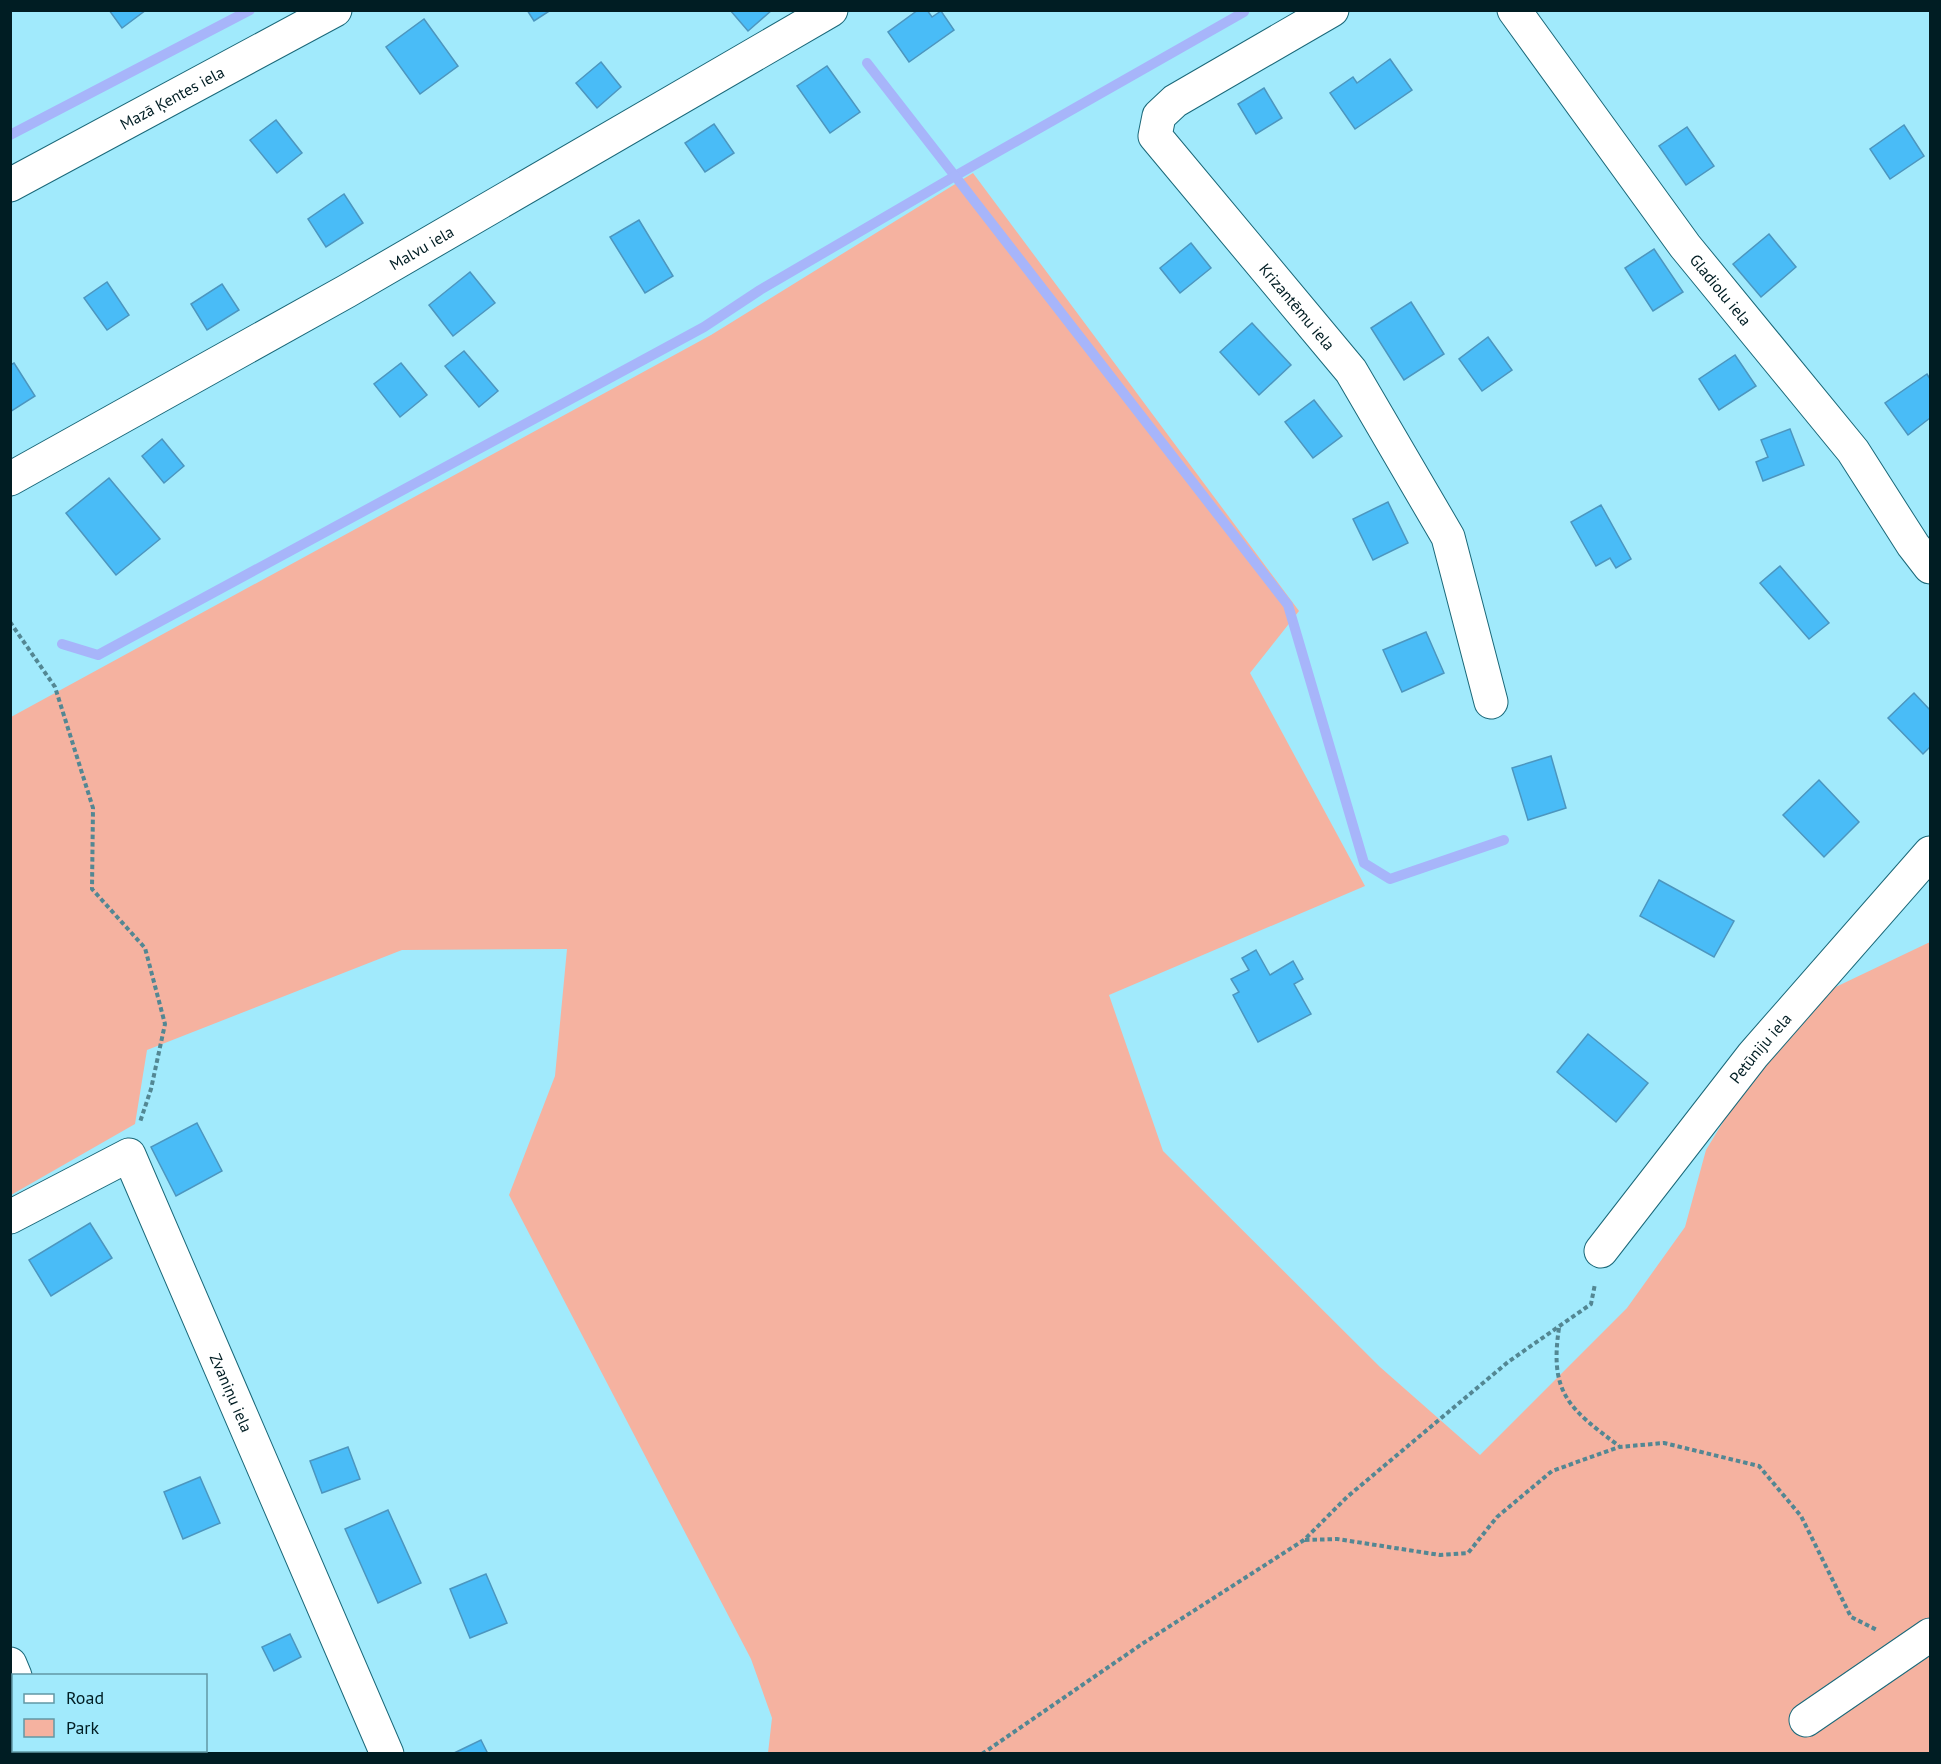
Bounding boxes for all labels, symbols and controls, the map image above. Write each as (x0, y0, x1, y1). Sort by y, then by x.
street label: Mazā Ķentes iela (116, 62, 228, 134)
street label: Malvu iela (386, 221, 457, 274)
street label: Gladiolu iela (1686, 250, 1756, 330)
street label: Krizantēmu iela (1255, 259, 1339, 354)
street label: Petūniju iela (1725, 1009, 1795, 1087)
street label: Zvaniņu iela (206, 1350, 257, 1435)
legend (12, 1674, 207, 1752)
text: Road (66, 1686, 104, 1709)
text: Park (66, 1716, 99, 1739)

